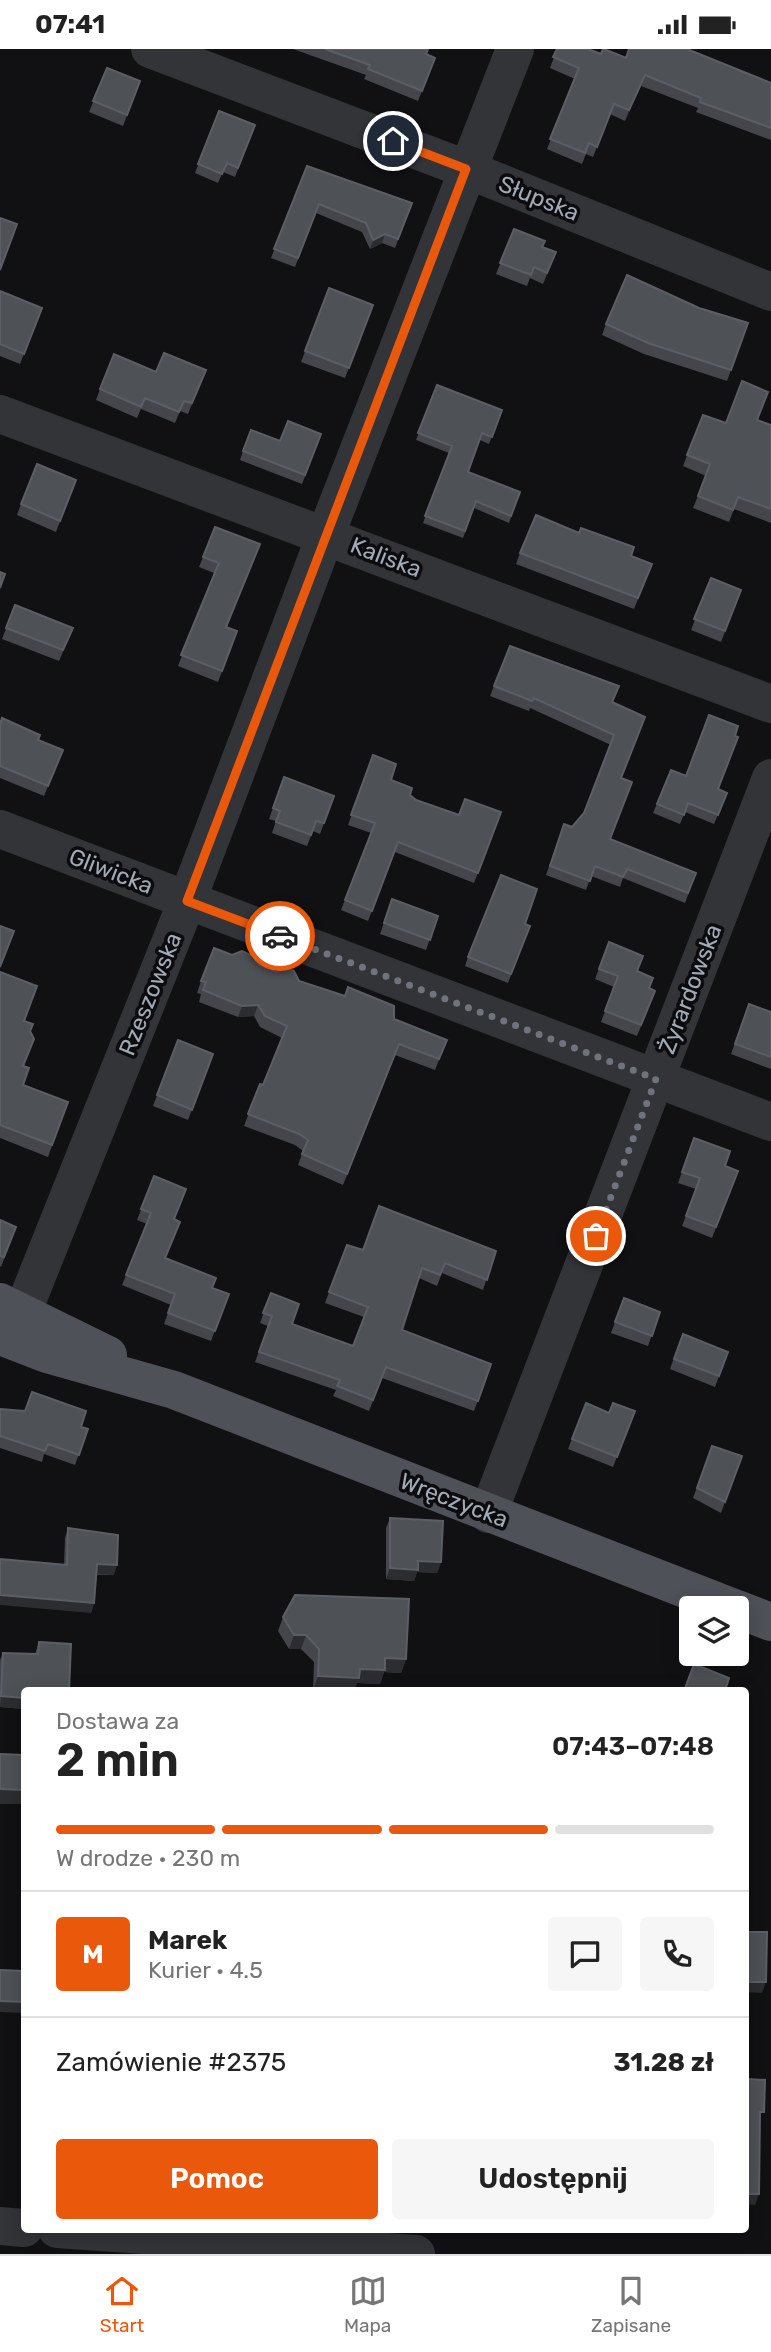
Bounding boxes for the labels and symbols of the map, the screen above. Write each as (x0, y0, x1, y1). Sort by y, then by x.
pin (363, 111, 423, 171)
street label: Słupska (495, 169, 583, 227)
street label: Kaliska (347, 531, 425, 583)
street label: Gliwicka (65, 842, 157, 900)
courier (245, 901, 315, 971)
street label: Żyrardowska (652, 920, 728, 1058)
street label: Rzeszowska (113, 929, 187, 1059)
pin (566, 1206, 626, 1266)
street label: Wręczycka (396, 1467, 512, 1533)

